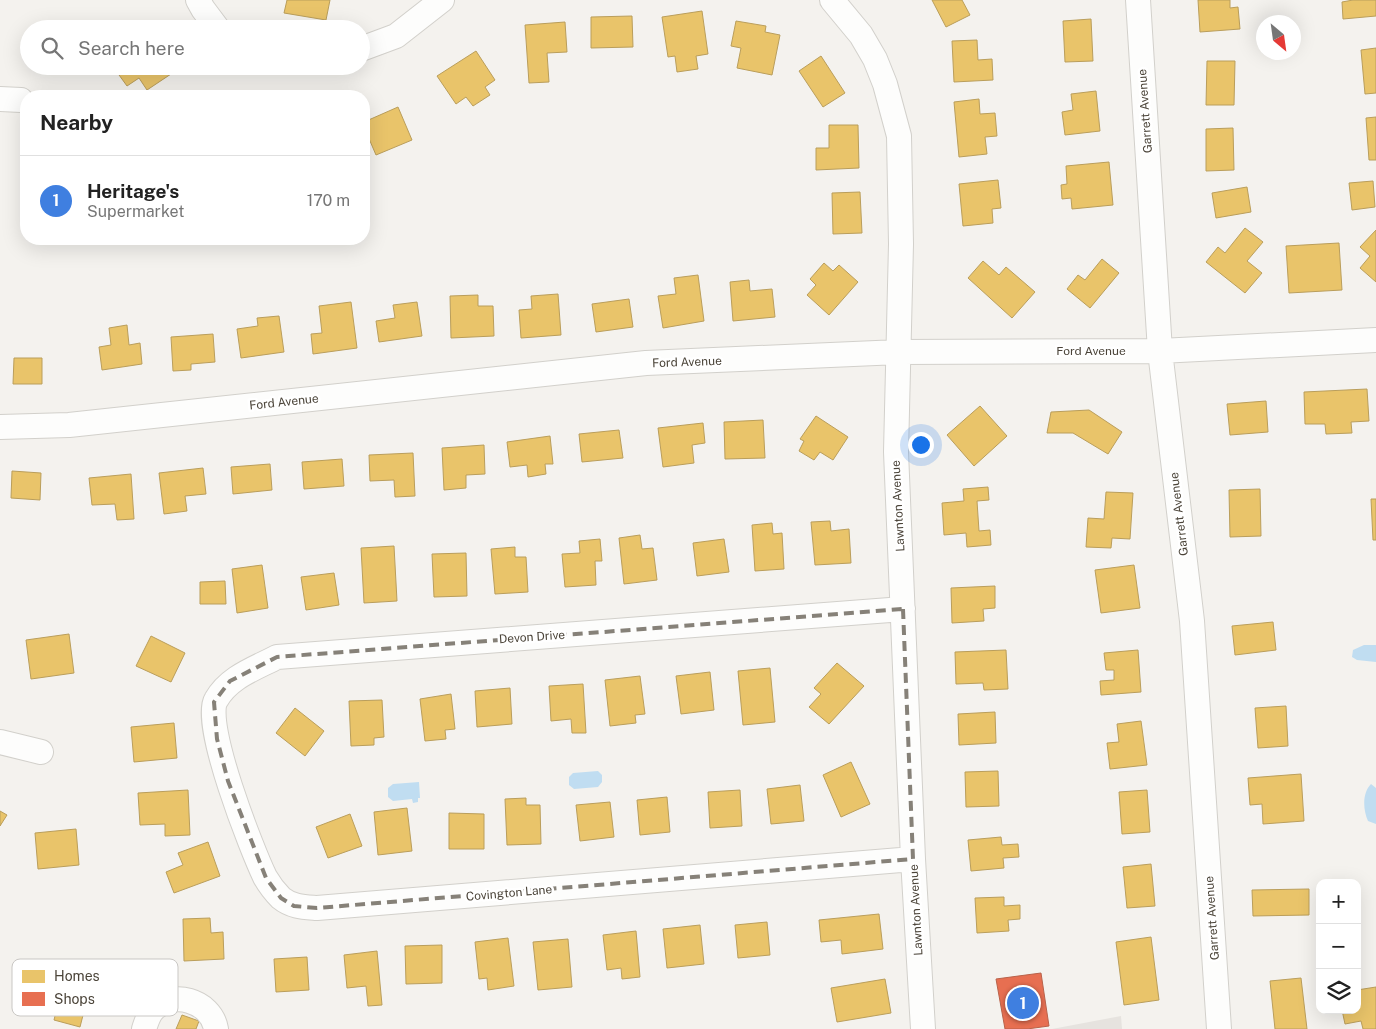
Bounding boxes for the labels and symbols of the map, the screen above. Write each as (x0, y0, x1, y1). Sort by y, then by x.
north arrow (1256, 15, 1301, 60)
street label: Garrett Avenue (1135, 68, 1155, 153)
street label: Ford Avenue (1056, 344, 1126, 358)
street label: Ford Avenue (652, 354, 722, 370)
street label: Ford Avenue (249, 391, 320, 413)
your location (908, 432, 934, 458)
street label: Lawnton Avenue (889, 460, 907, 552)
street label: Garrett Avenue (1167, 471, 1191, 557)
street label: Devon Drive (498, 628, 566, 646)
street label: Lawnton Avenue (907, 864, 925, 956)
street label: Garrett Avenue (1202, 875, 1222, 960)
street label: Covington Lane (465, 882, 553, 904)
legend (12, 959, 178, 1016)
text: Homes (54, 968, 100, 984)
pin: 1 (1007, 984, 1039, 1022)
text: Shops (54, 991, 95, 1007)

